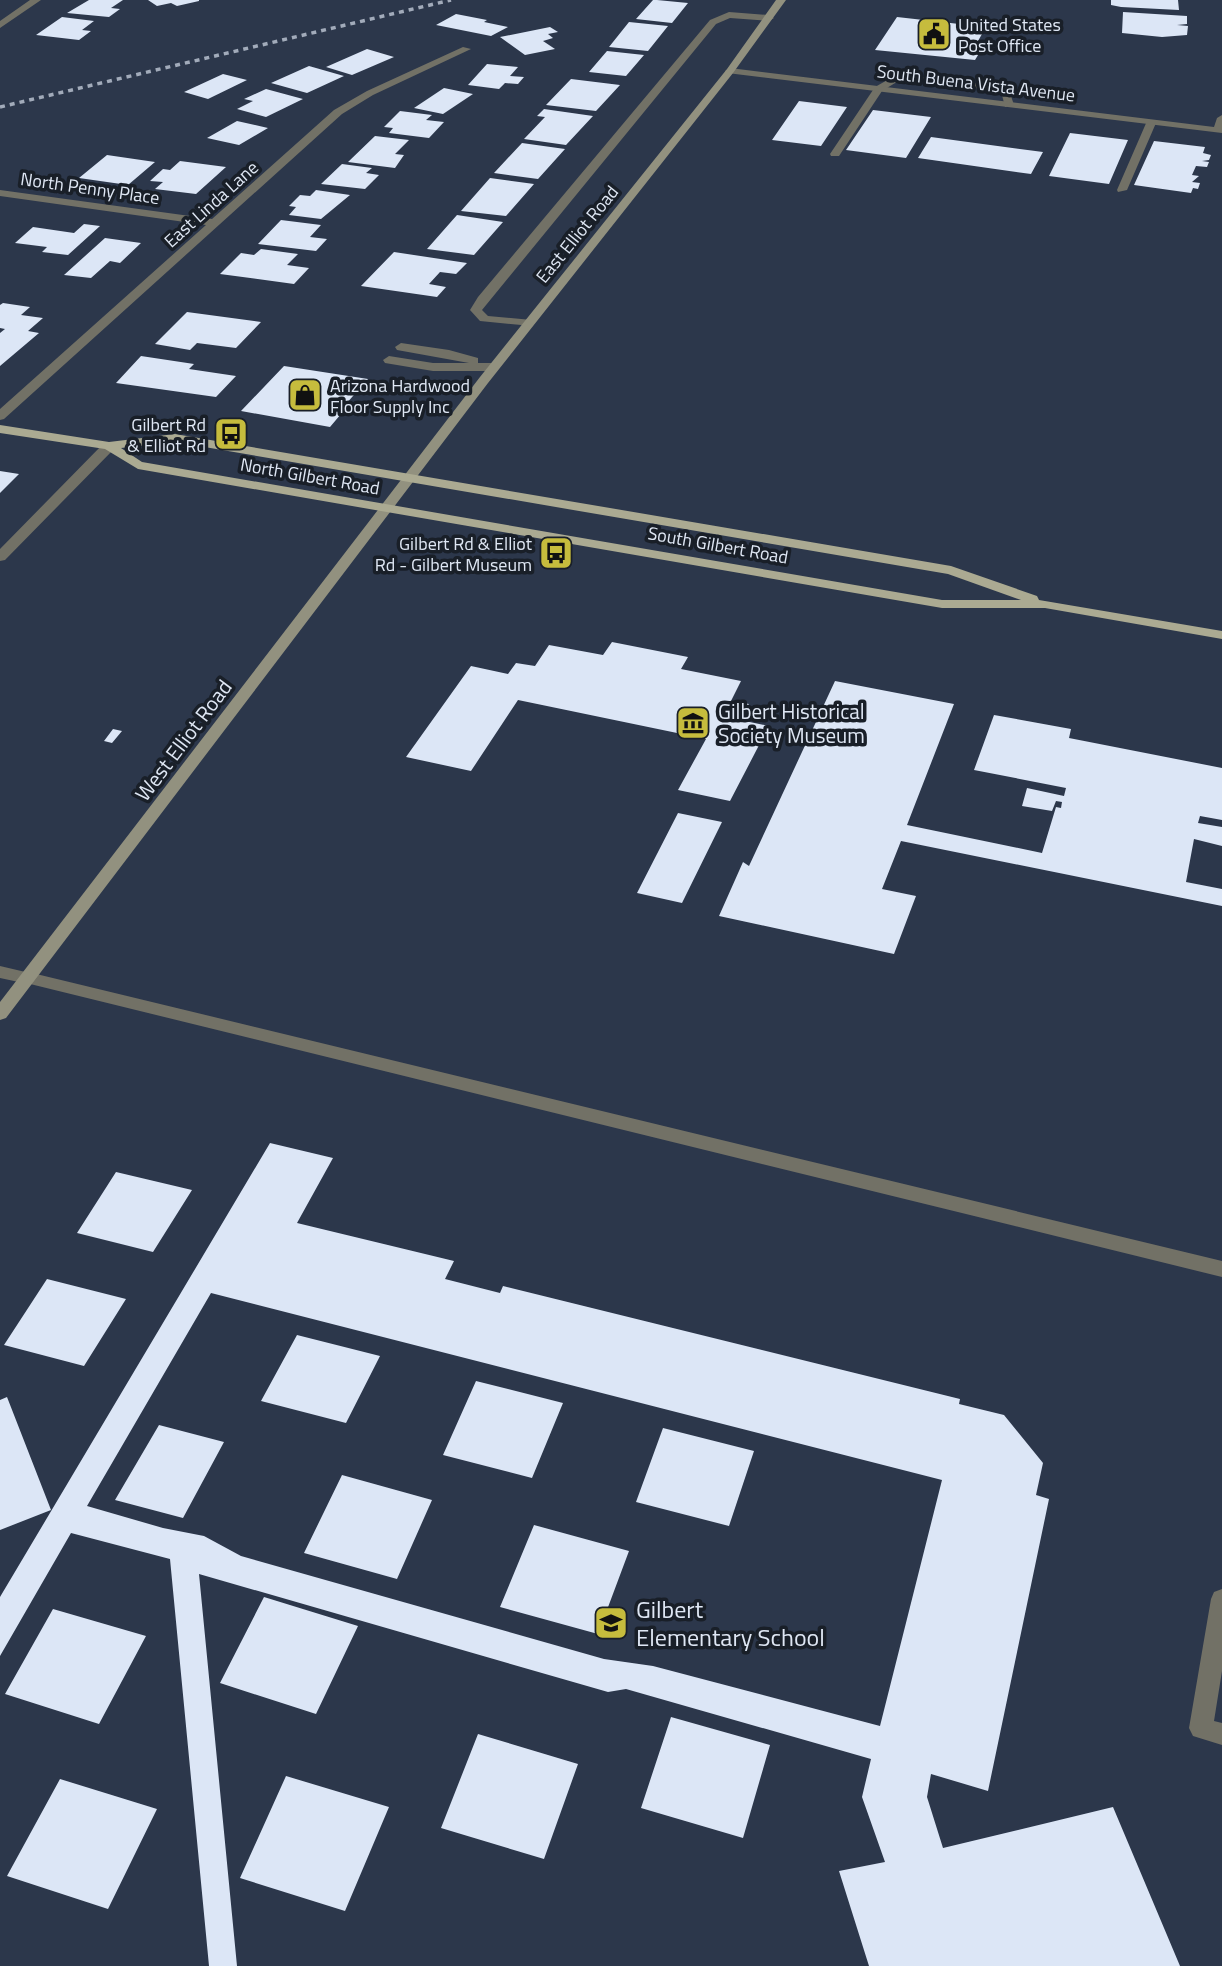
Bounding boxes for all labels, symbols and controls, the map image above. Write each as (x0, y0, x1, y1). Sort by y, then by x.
place label: United States Post Office (958, 11, 1061, 59)
public building icon: United States Post Office (915, 15, 953, 53)
street label: South Buena Vista Avenue (875, 57, 1077, 109)
street label: East Linda Lane (158, 154, 264, 254)
street label: North Penny Place (19, 165, 161, 211)
street label: East Elliot Road (529, 179, 625, 289)
place label: Arizona Hardwood Floor Supply Inc (330, 372, 470, 420)
shop icon: Arizona Hardwood Floor Supply Inc (286, 376, 324, 414)
place label: Gilbert Rd & Elliot Rd (127, 411, 206, 459)
bus stop icon: Gilbert Rd & Elliot Rd (212, 415, 250, 453)
street label: North Gilbert Road (238, 450, 382, 502)
street label: South Gilbert Road (646, 519, 790, 571)
place label: Gilbert Rd & Elliot Rd - Gilbert Museum (375, 530, 533, 578)
bus stop icon: Gilbert Rd & Elliot Rd - Gilbert Museum (537, 534, 575, 572)
street label: West Elliot Road (127, 673, 239, 807)
place label: Gilbert Historical Society Museum (718, 695, 865, 751)
museum icon: Gilbert Historical Society Museum (674, 704, 712, 742)
place label: Gilbert Elementary School (636, 1591, 825, 1655)
school or university icon: Gilbert Elementary School (592, 1604, 630, 1642)

